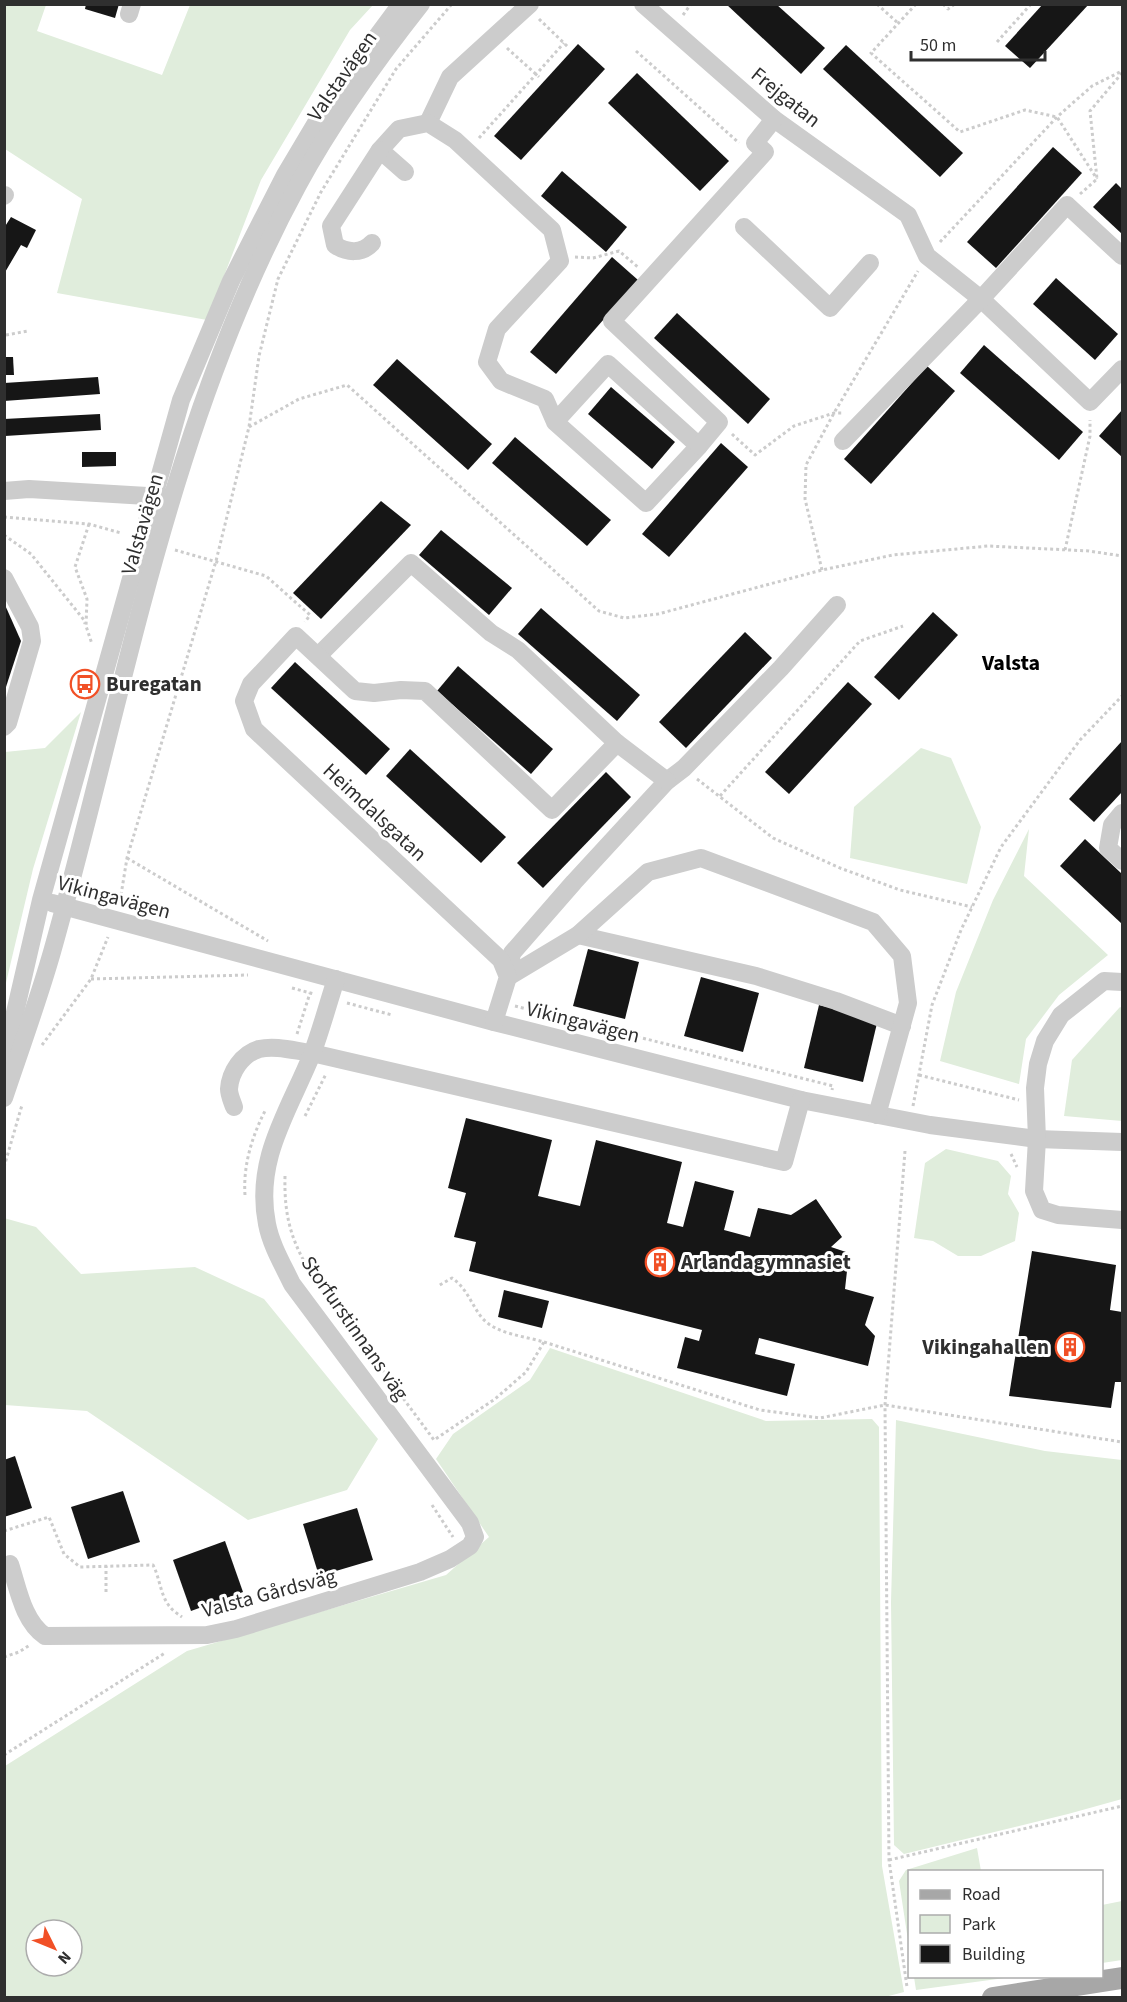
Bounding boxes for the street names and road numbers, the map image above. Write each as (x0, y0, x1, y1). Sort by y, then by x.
street label: Valstavägen (300, 25, 384, 127)
street label: Frejgatan (745, 60, 827, 134)
street label: Valstavägen (113, 470, 171, 578)
street label: Heimdalsgatan (316, 756, 434, 868)
street label: Vikingavägen (54, 867, 174, 927)
street label: Vikingavägen (523, 993, 643, 1051)
street label: Storfurstinnans väg (294, 1250, 416, 1407)
street label: Valsta Gårdsväg (199, 1561, 340, 1625)

